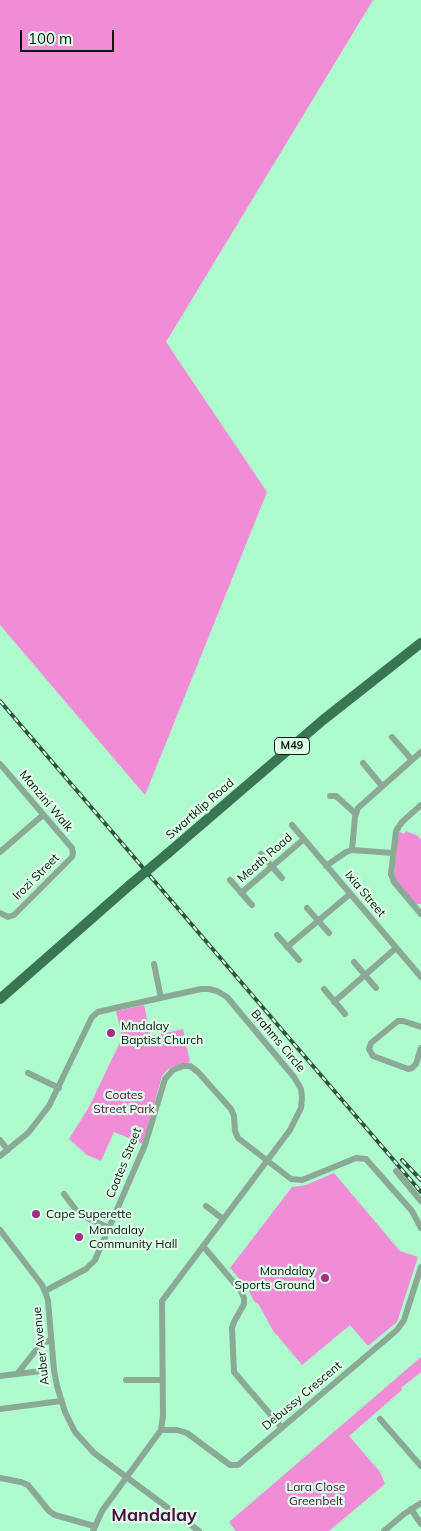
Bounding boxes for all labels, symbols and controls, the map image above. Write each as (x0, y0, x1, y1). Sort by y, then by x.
scale bar (22, 20, 116, 52)
text: 100 m (28, 29, 72, 48)
road number: M49 (274, 738, 310, 754)
street label: Manzini Walk (16, 767, 76, 835)
street label: Swartklip Road (163, 776, 237, 842)
street label: Meath Road (235, 830, 295, 886)
street label: Irozi Street (10, 851, 62, 903)
street label: Ixia Street (342, 868, 388, 920)
street label: Brahms Circle (248, 1007, 308, 1075)
place label: Mndalay Baptist Church (121, 1019, 203, 1047)
marker: Mndalay Baptist Church (105, 1027, 117, 1039)
park label: Coates Street Park (93, 1088, 155, 1116)
street label: Coates Street (103, 1126, 145, 1200)
place label: Cape Superette (46, 1207, 132, 1221)
marker: Cape Superette (30, 1208, 42, 1220)
place label: Mandalay Community Hall (89, 1223, 177, 1251)
marker: Mandalay Community Hall (73, 1231, 85, 1243)
place label: Mandalay Sports Ground (234, 1264, 315, 1292)
marker: Mandalay Sports Ground (319, 1272, 331, 1284)
street label: Auber Avenue (30, 1306, 52, 1386)
street label: Debussy Crescent (259, 1359, 345, 1433)
park label: Lara Close Greenbelt (287, 1480, 345, 1508)
district label: Mandalay (111, 1505, 197, 1527)

